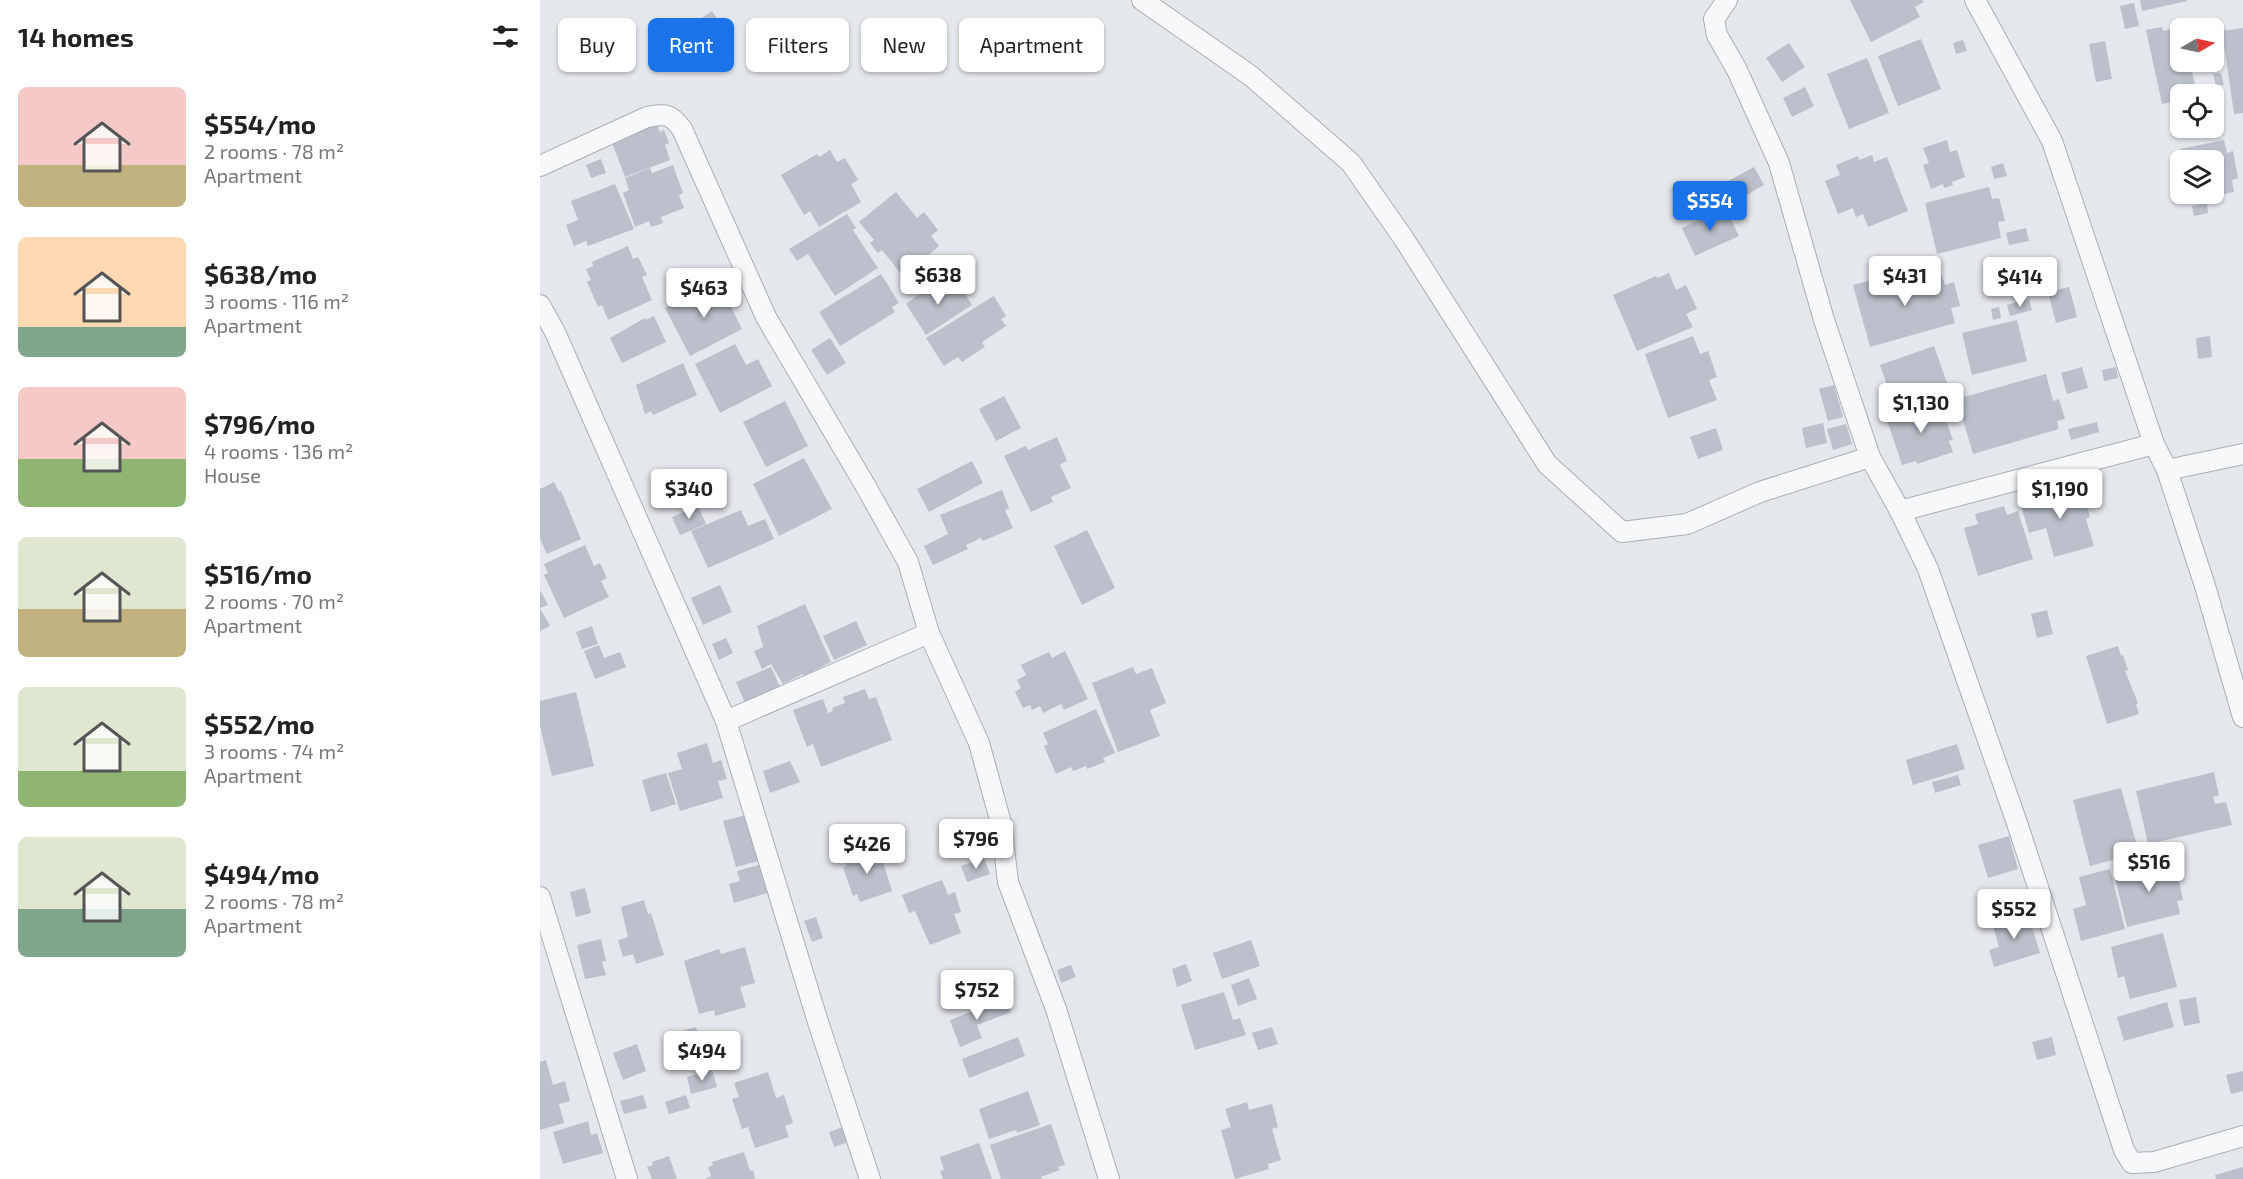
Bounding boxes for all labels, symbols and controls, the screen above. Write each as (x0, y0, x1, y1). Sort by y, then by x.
chip: Buy (558, 18, 636, 72)
chip: Rent (648, 18, 734, 72)
chip: Filters (746, 18, 849, 72)
chip: New (861, 18, 947, 72)
chip: Apartment (959, 18, 1104, 72)
north arrow (2170, 18, 2224, 72)
map controls (2170, 18, 2224, 204)
icon: filters (489, 20, 522, 53)
text: 14 homes (18, 21, 134, 52)
button: locate (2170, 84, 2224, 138)
text: $554/mo (204, 108, 316, 139)
icon: home (66, 111, 138, 183)
text: 2 rooms · 78 m² (204, 139, 344, 163)
button: layers (2170, 150, 2224, 204)
text: Apartment (204, 163, 302, 187)
pin: $554 (1674, 181, 1746, 232)
text: $554 (1687, 188, 1733, 212)
pin: $638 (902, 255, 974, 306)
pin: $431 (1869, 256, 1941, 307)
pin: $414 (1984, 257, 2056, 308)
text: $638/mo (204, 258, 317, 289)
icon: home (66, 261, 138, 333)
text: $638 (914, 262, 962, 286)
text: $431 (1883, 263, 1927, 287)
text: $414 (1997, 264, 2043, 288)
pin: $463 (668, 268, 740, 319)
text: $463 (680, 275, 728, 299)
text: 3 rooms · 116 m² (204, 289, 349, 313)
text: Apartment (204, 313, 302, 337)
pin: $1,130 (1872, 383, 1970, 434)
text: $1,130 (1893, 390, 1949, 414)
text: $796/mo (204, 408, 315, 439)
icon: home (66, 411, 138, 483)
text: 4 rooms · 136 m² (204, 439, 353, 463)
text: House (204, 463, 261, 487)
pin: $340 (653, 469, 725, 520)
pin: $1,190 (2011, 469, 2109, 520)
text: $340 (665, 476, 713, 500)
text: $1,190 (2031, 476, 2089, 500)
text: $516/mo (204, 558, 312, 589)
icon: home (66, 561, 138, 633)
text: 2 rooms · 70 m² (204, 589, 344, 613)
text: Apartment (204, 613, 302, 637)
text: $552/mo (204, 708, 315, 739)
icon: home (66, 711, 138, 783)
text: 3 rooms · 74 m² (204, 739, 344, 763)
text: Apartment (204, 763, 302, 787)
pin: $796 (940, 819, 1012, 870)
pin: $426 (831, 824, 903, 875)
text: $796 (953, 826, 999, 850)
text: $426 (843, 831, 891, 855)
pin: $516 (2113, 842, 2185, 893)
text: $516 (2127, 849, 2171, 873)
text: $494/mo (204, 858, 319, 889)
icon: home (66, 861, 138, 933)
text: 2 rooms · 78 m² (204, 889, 344, 913)
pin: $552 (1978, 889, 2050, 940)
text: $552 (1991, 896, 2037, 920)
text: Apartment (204, 913, 302, 937)
pin: $752 (941, 970, 1013, 1021)
text: $752 (955, 977, 999, 1001)
pin: $494 (666, 1031, 738, 1082)
text: $494 (678, 1038, 726, 1062)

